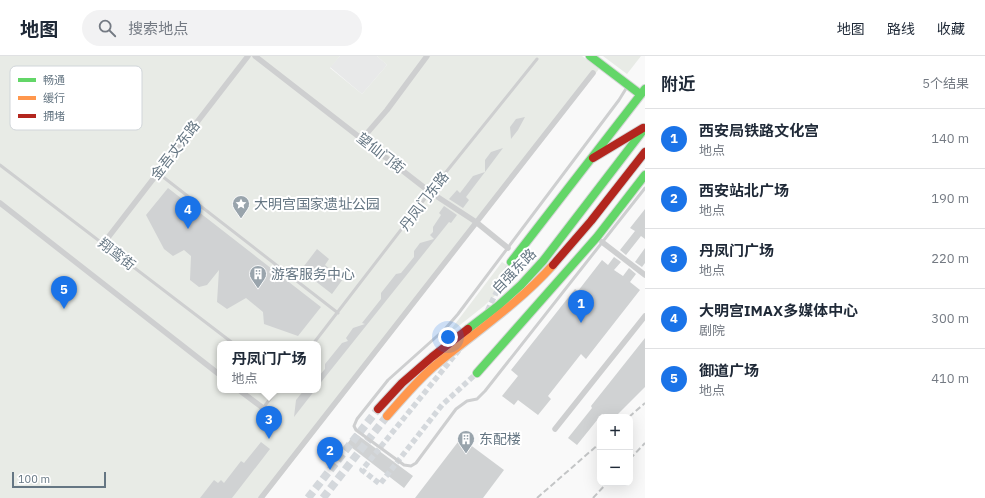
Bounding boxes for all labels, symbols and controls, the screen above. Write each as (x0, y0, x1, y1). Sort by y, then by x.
search box (82, 10, 362, 46)
text: 地图 (20, 17, 58, 41)
icon: search (96, 17, 118, 39)
text: 搜索地点 (128, 19, 188, 38)
text: 地图 (837, 20, 865, 38)
text: 路线 (887, 20, 915, 38)
text: 收藏 (937, 20, 965, 38)
legend (10, 66, 142, 130)
text: 畅通 (43, 73, 65, 87)
text: 附近 (661, 73, 695, 95)
text: 5个结果 (922, 75, 969, 92)
text: 缓行 (43, 91, 65, 105)
text: 拥堵 (43, 109, 65, 123)
street label: 金吾丈东路 (146, 117, 204, 183)
text: 西安局铁路文化宫 (699, 121, 819, 140)
street label: 望仙门街 (353, 129, 409, 177)
text: 1 (670, 130, 678, 147)
text: 140 m (931, 130, 969, 147)
text: 地点 (699, 142, 725, 159)
street label: 丹凤门东路 (395, 168, 453, 234)
text: 西安站北广场 (699, 181, 789, 200)
text: 2 (670, 190, 678, 207)
text: 190 m (931, 190, 969, 207)
place icon: 大明宫国家遗址公园 (231, 194, 251, 219)
place label: 大明宫国家遗址公园 (254, 195, 380, 213)
pin: 4 (175, 196, 201, 229)
text: 地点 (699, 202, 725, 219)
street label: 翔鸾街 (95, 234, 139, 274)
text: 丹凤门广场 (699, 241, 774, 260)
street label: 自强东路 (488, 245, 540, 297)
text: 3 (670, 250, 678, 267)
text: 220 m (931, 250, 969, 267)
text: 地点 (699, 262, 725, 279)
building icon: 游客服务中心 (248, 264, 268, 289)
place label: 游客服务中心 (271, 265, 355, 283)
pin: 5 (51, 276, 77, 309)
pin: 1 (568, 290, 594, 323)
text: 大明宫IMAX多媒体中心 (699, 301, 858, 320)
text: 4 (670, 310, 678, 327)
text: 300 m (931, 310, 969, 327)
text: 剧院 (699, 322, 725, 339)
your location (438, 327, 458, 347)
popup (217, 341, 321, 393)
text: 丹凤门广场 (231, 349, 307, 368)
text: 御道广场 (699, 361, 759, 380)
text: 地点 (231, 370, 258, 387)
text: 5 (670, 370, 678, 387)
text: 410 m (931, 370, 969, 387)
text: 地点 (699, 382, 725, 399)
pin: 3 (256, 406, 282, 439)
map controls (597, 414, 633, 486)
button: + (597, 414, 633, 450)
building icon: 东配楼 (456, 429, 476, 454)
place label: 东配楼 (479, 430, 521, 448)
pin: 2 (317, 437, 343, 470)
button: − (597, 450, 633, 486)
scale bar (12, 470, 106, 489)
text: 100 m (18, 472, 50, 486)

